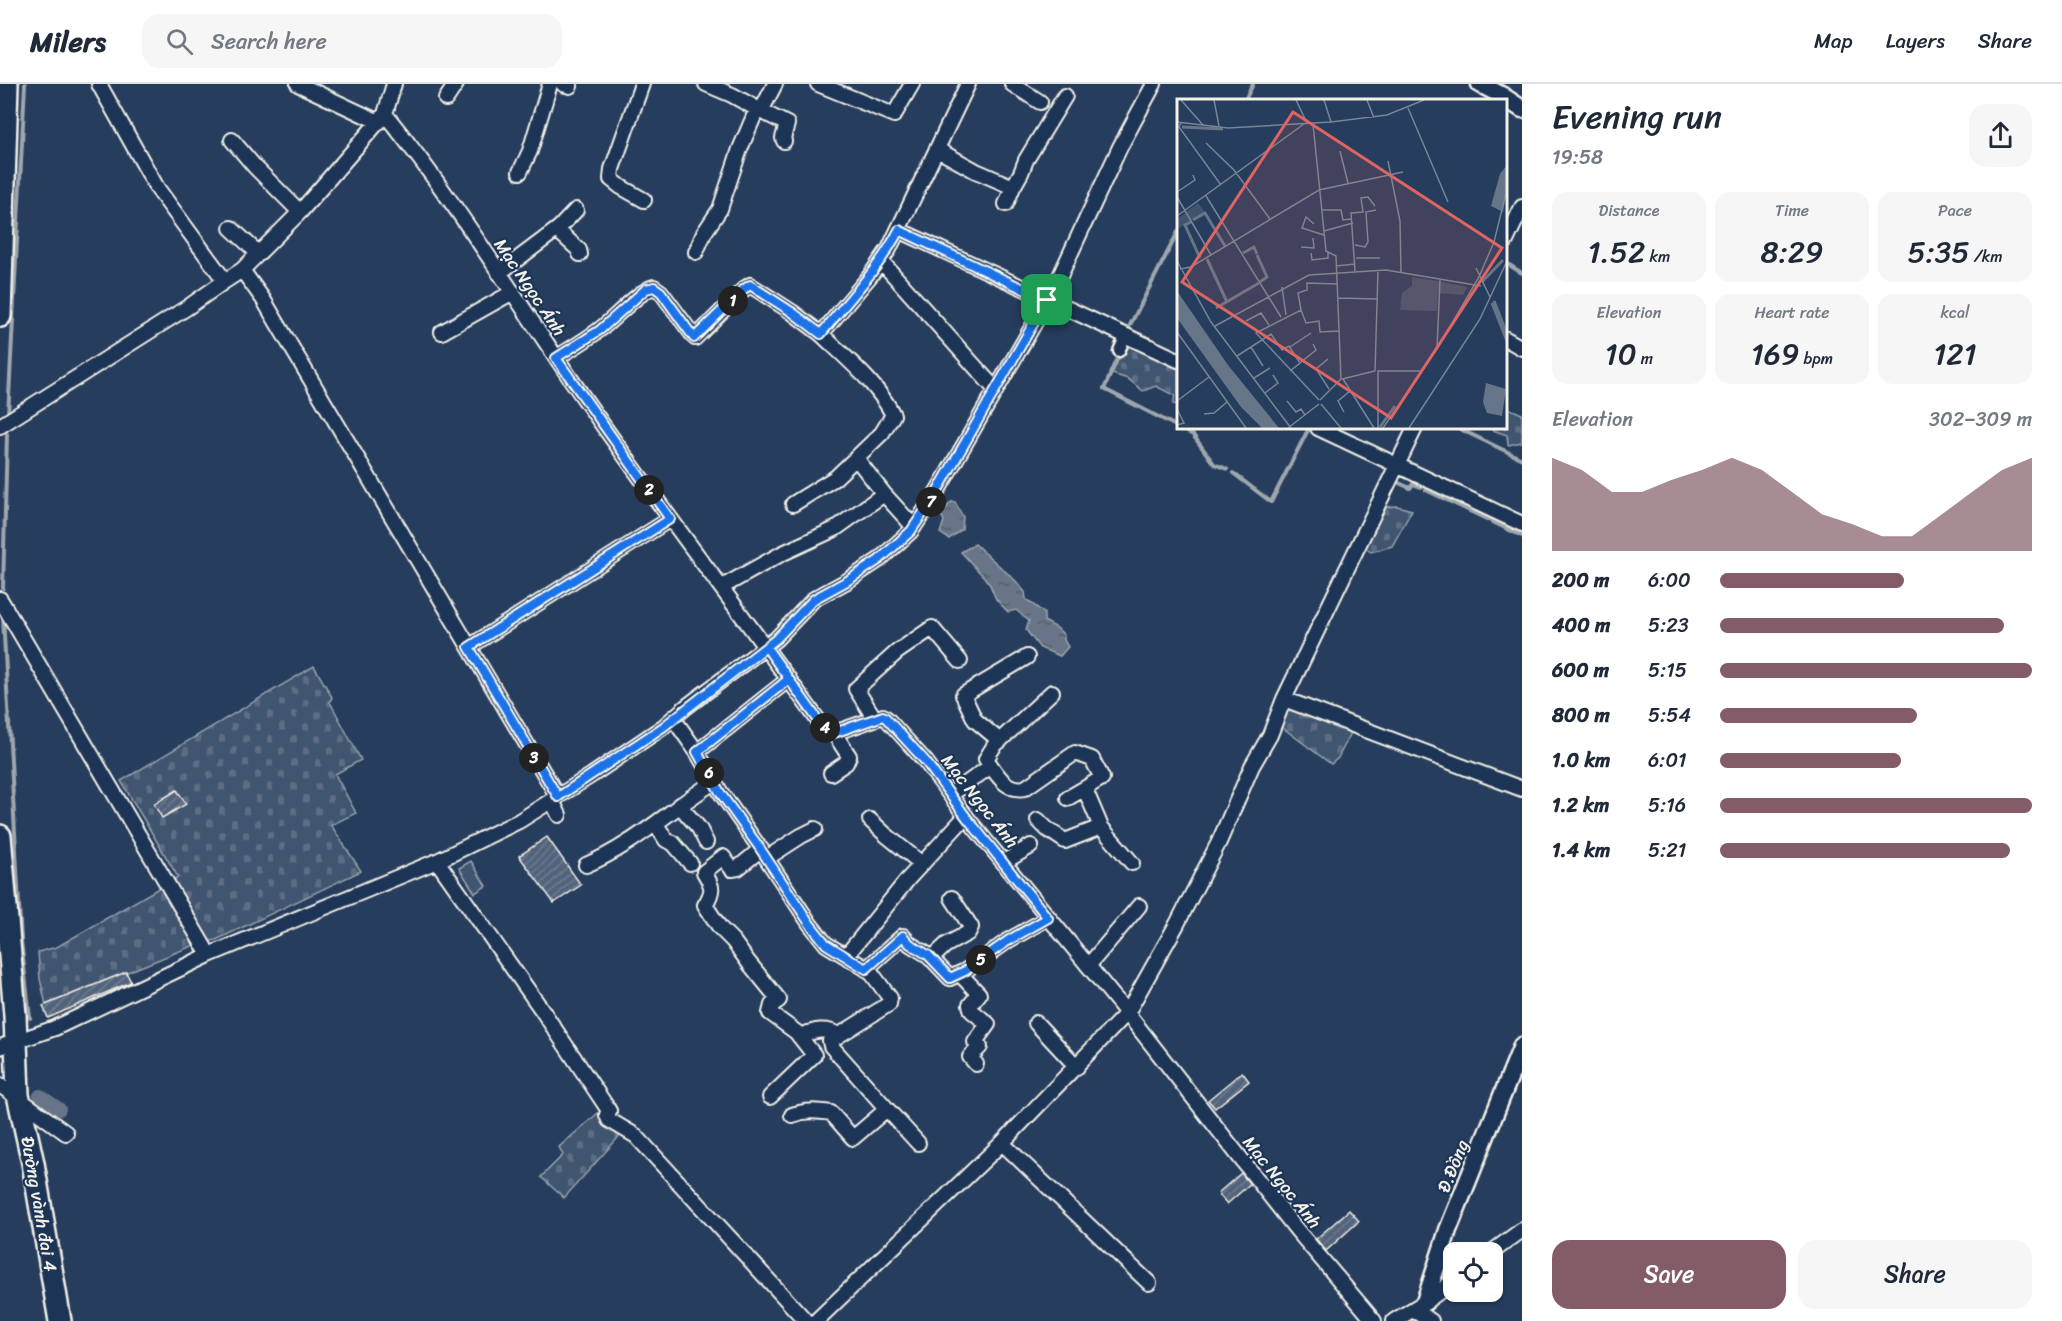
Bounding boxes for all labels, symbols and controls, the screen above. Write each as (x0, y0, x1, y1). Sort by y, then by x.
search box (142, 14, 562, 68)
text: Milers (30, 17, 106, 66)
text: Search here (211, 22, 327, 61)
text: Map (1814, 22, 1853, 60)
text: Layers (1886, 22, 1945, 60)
text: Share (1978, 22, 2032, 60)
icon: search (163, 25, 196, 58)
text: Evening run (1552, 88, 1722, 146)
inset map (1177, 99, 1507, 429)
button: share (1969, 104, 2032, 167)
text: 19:58 (1552, 140, 1603, 175)
text: Distance (1599, 196, 1659, 225)
text: Time (1775, 196, 1809, 225)
text: Pace (1938, 196, 1972, 225)
text: 1.52 (1588, 225, 1645, 279)
text: 8:29 (1761, 225, 1823, 279)
text: 5:35 (1907, 225, 1970, 279)
street label: Mạc Ngọc Ánh (485, 231, 575, 343)
text: km (1645, 242, 1670, 271)
text: /km (1970, 242, 2003, 271)
pin (1021, 274, 1072, 325)
icon: arrive (1030, 283, 1063, 316)
pin: 1 (718, 286, 748, 316)
text: 1 (730, 286, 736, 315)
text: Elevation (1597, 298, 1661, 327)
text: Heart rate (1754, 298, 1830, 327)
text: kcal (1940, 298, 1970, 327)
text: 10 (1605, 327, 1637, 381)
text: 169 (1751, 327, 1799, 381)
text: 121 (1933, 327, 1977, 381)
text: m (1637, 344, 1653, 373)
text: bpm (1799, 344, 1833, 373)
text: Elevation (1552, 402, 1633, 437)
text: 302–309 m (1929, 402, 2032, 437)
pin: 2 (634, 475, 664, 505)
text: 2 (644, 475, 654, 504)
pin: 7 (916, 487, 946, 517)
text: 7 (926, 487, 936, 516)
text: 200 m (1552, 563, 1609, 598)
text: 6:00 (1648, 563, 1691, 598)
text: 400 m (1552, 608, 1610, 643)
text: 5:23 (1648, 608, 1689, 643)
text: 600 m (1552, 653, 1609, 688)
text: 5:15 (1648, 653, 1687, 688)
text: 800 m (1552, 698, 1610, 733)
text: 5:54 (1648, 698, 1691, 733)
pin: 4 (810, 713, 840, 743)
text: 4 (820, 713, 830, 742)
pin: 3 (519, 743, 549, 773)
text: 3 (530, 743, 538, 772)
text: 1.0 km (1552, 743, 1610, 778)
text: 6:01 (1648, 743, 1687, 778)
street label: Mạc Ngọc Ánh (933, 747, 1027, 855)
pin: 6 (694, 758, 724, 788)
text: 6 (704, 758, 714, 787)
text: 1.2 km (1552, 788, 1609, 823)
text: 5:16 (1648, 788, 1686, 823)
text: 1.4 km (1552, 833, 1610, 868)
text: 5:21 (1648, 833, 1686, 868)
pin: 5 (966, 945, 996, 975)
text: 5 (976, 945, 986, 974)
street label: Mạc Ngọc Ánh (1234, 1128, 1330, 1236)
street label: Đường vành đai 4 (11, 1134, 67, 1274)
street label: Đ.Đồng (1428, 1135, 1478, 1197)
button: Save (1552, 1240, 1786, 1309)
button: Share (1798, 1240, 2032, 1309)
map controls (1443, 1242, 1503, 1302)
button: locate (1443, 1242, 1503, 1302)

